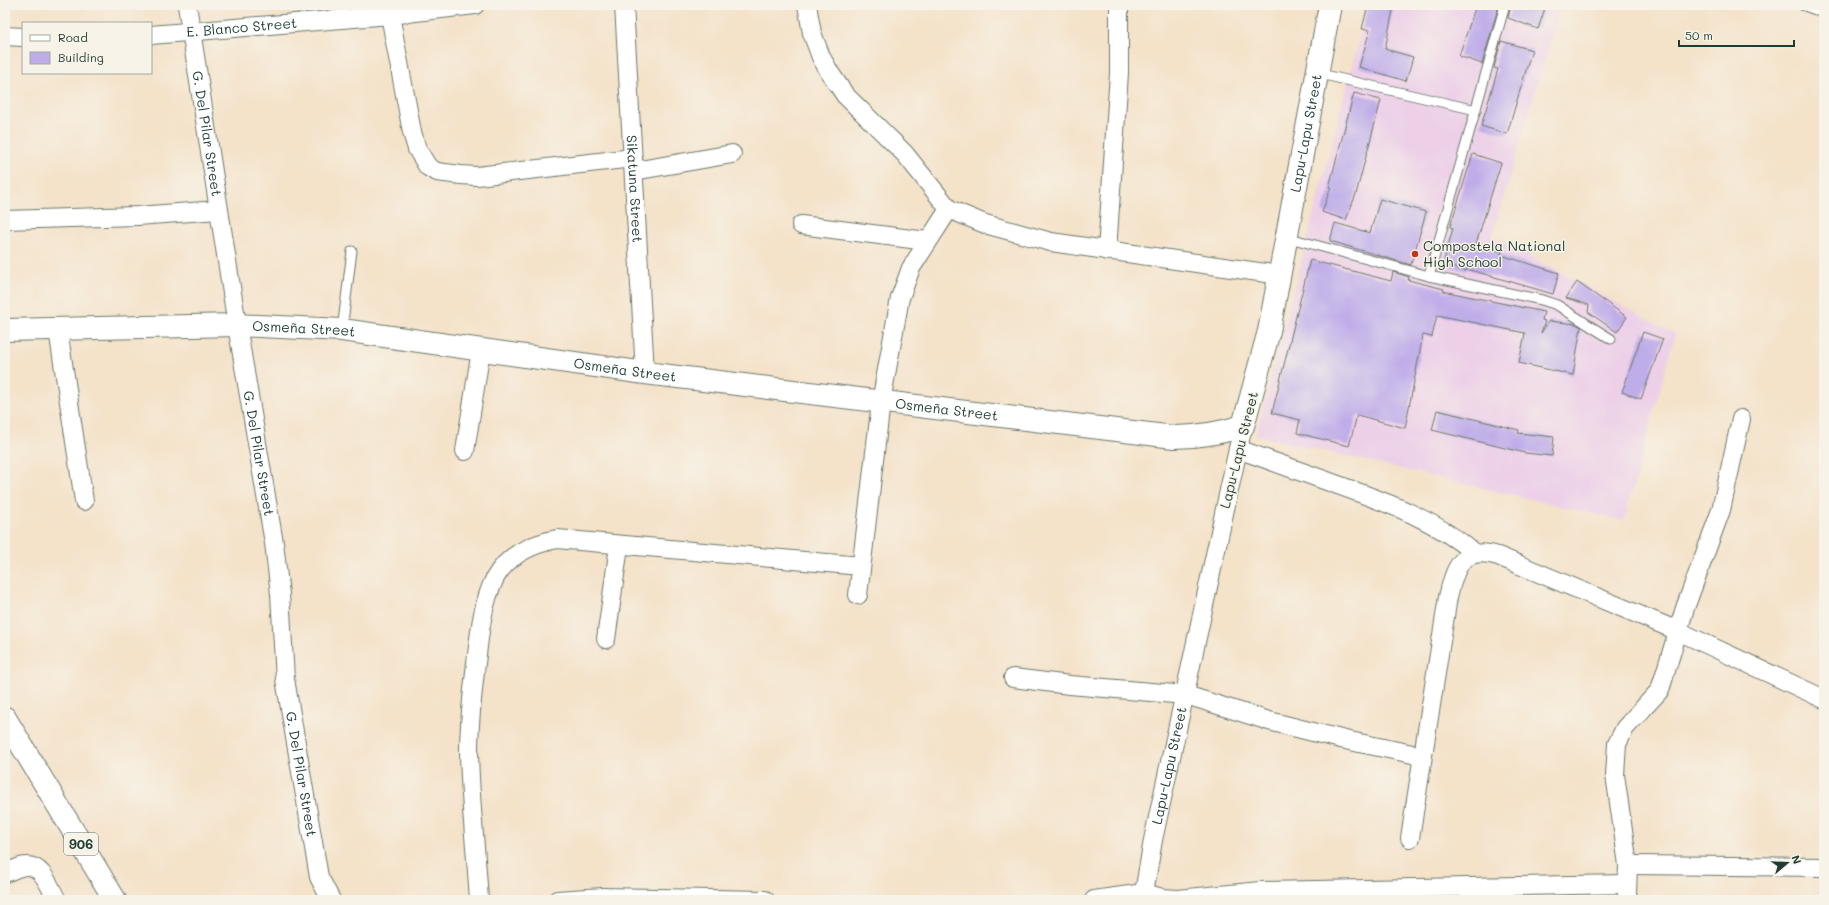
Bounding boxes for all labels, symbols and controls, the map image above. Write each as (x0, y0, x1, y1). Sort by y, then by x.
street label: E. Blanco Street (186, 13, 298, 41)
legend (22, 22, 152, 74)
scale bar (1679, 22, 1794, 48)
text: 50 m (1685, 27, 1713, 43)
text: Road (58, 29, 88, 45)
text: Building (58, 49, 104, 65)
street label: G. Del Pilar Street (188, 69, 227, 197)
street label: Lapu-Lapu Street (1285, 72, 1326, 194)
street label: Sikatuna Street (622, 134, 648, 243)
place label: Compostela National High School (1423, 236, 1566, 271)
marker: Compostela National High School (1410, 249, 1420, 259)
street label: Osmeña Street (252, 316, 357, 341)
street label: Osmeña Street (573, 353, 677, 386)
street label: G. Del Pilar Street (239, 389, 279, 517)
street label: Lapu-Lapu Street (1215, 389, 1262, 510)
street label: Osmeña Street (894, 393, 999, 425)
street label: Lapu-Lapu Street (1147, 705, 1191, 826)
street label: G. Del Pilar Street (282, 710, 322, 838)
road number: 906 (64, 833, 98, 855)
north arrow (1767, 843, 1807, 883)
text: N (1788, 853, 1805, 866)

